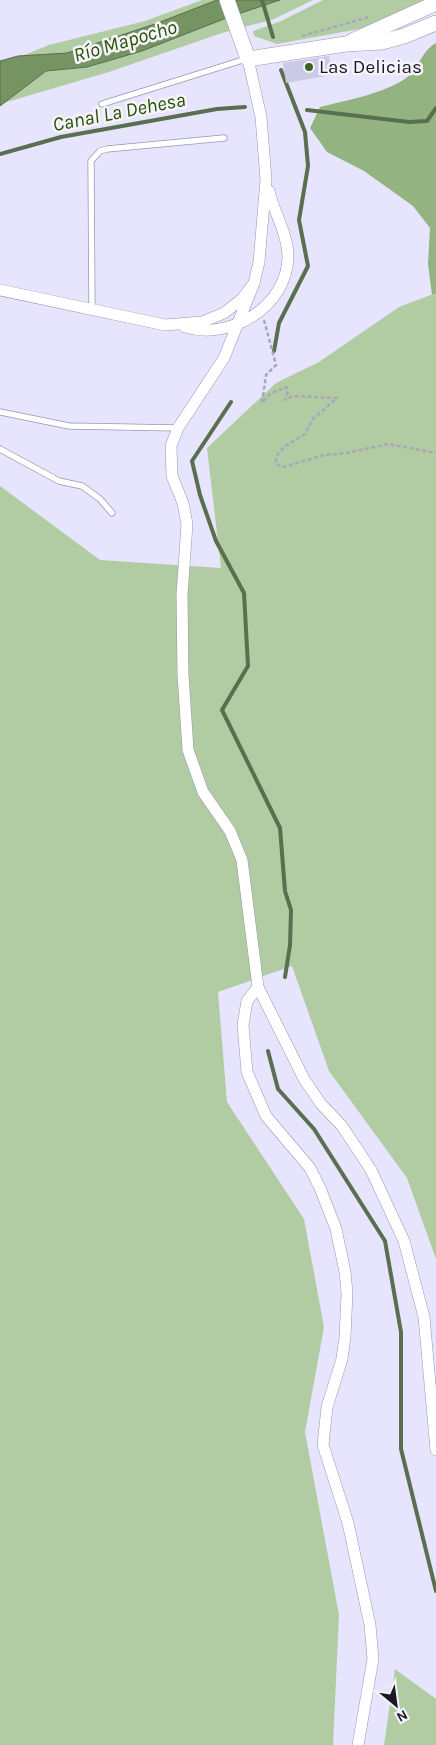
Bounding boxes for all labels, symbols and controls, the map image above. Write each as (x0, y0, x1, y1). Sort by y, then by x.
water label: Río Mapocho (71, 15, 179, 67)
place label: Las Delicias (319, 56, 422, 78)
marker: Las Delicias (303, 61, 315, 73)
water label: Canal La Dehesa (51, 88, 187, 136)
north arrow (371, 1680, 421, 1730)
text: N (394, 1706, 411, 1726)

